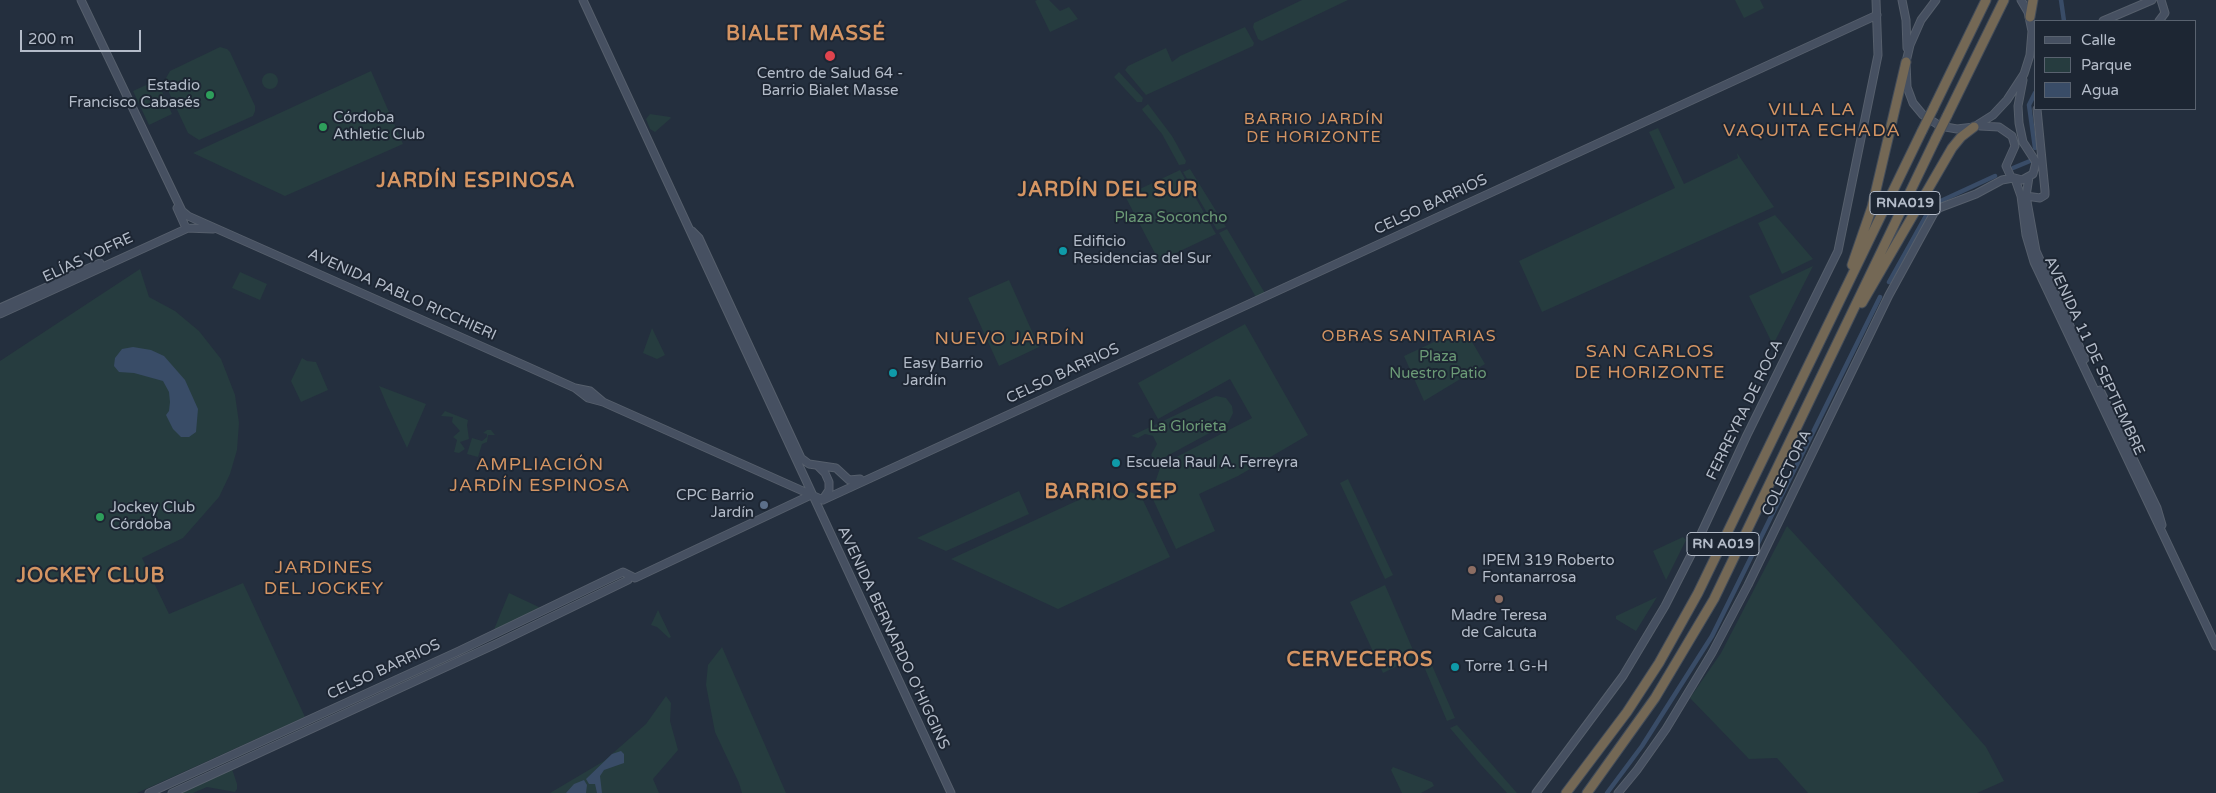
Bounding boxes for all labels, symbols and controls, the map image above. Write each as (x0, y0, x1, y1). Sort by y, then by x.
scale bar (22, 20, 144, 52)
legend (2034, 20, 2196, 110)
district label: BIALET MASSÉ (725, 23, 887, 47)
text: 200 m (28, 30, 74, 48)
text: Calle (2081, 31, 2116, 49)
marker: Centro de Salud 64 - Barrio Bialet Masse (823, 49, 837, 63)
text: Parque (2081, 56, 2132, 74)
place label: Centro de Salud 64 - Barrio Bialet Masse (757, 65, 903, 100)
place label: Estadio Francisco Cabasés (68, 77, 200, 112)
text: Agua (2081, 81, 2119, 99)
marker: Estadio Francisco Cabasés (204, 89, 216, 101)
district label: VILLA LA VAQUITA ECHADA (1721, 99, 1903, 142)
place label: Córdoba Athletic Club (333, 109, 425, 144)
district label: BARRIO JARDÍN DE HORIZONTE (1242, 110, 1386, 148)
marker: Córdoba Athletic Club (317, 121, 329, 133)
district label: JARDÍN ESPINOSA (375, 170, 577, 194)
street label: CELSO BARRIOS (1372, 171, 1490, 239)
district label: JARDÍN DEL SUR (1016, 179, 1200, 203)
road number: RNA019 (1870, 192, 1940, 214)
park label: Plaza Soconcho (1115, 209, 1227, 227)
street label: ELÍAS YOFRE (40, 229, 136, 287)
place label: Edificio Residencias del Sur (1073, 233, 1211, 268)
street label: AVENIDA PABLO RICCHIERI (305, 245, 499, 345)
marker: Edificio Residencias del Sur (1057, 245, 1069, 257)
street label: AVENIDA 11 DE SEPTIEMBRE (2040, 254, 2148, 458)
district label: OBRAS SANITARIAS (1319, 327, 1499, 347)
district label: NUEVO JARDÍN (933, 328, 1087, 350)
street label: FERREYRA DE ROCA (1703, 337, 1787, 483)
street label: CELSO BARRIOS (1004, 340, 1122, 408)
district label: SAN CARLOS DE HORIZONTE (1573, 341, 1727, 384)
park label: Plaza Nuestro Patio (1389, 348, 1487, 383)
place label: Easy Barrio Jardín (903, 355, 983, 390)
marker: Easy Barrio Jardín (887, 367, 899, 379)
park label: La Glorieta (1149, 418, 1227, 436)
street label: COLECTORA (1758, 427, 1816, 519)
district label: AMPLIACIÓN JARDÍN ESPINOSA (448, 454, 632, 496)
place label: Escuela Raul A. Ferreyra (1126, 454, 1298, 472)
marker: Escuela Raul A. Ferreyra (1110, 457, 1122, 469)
district label: BARRIO SEP (1043, 481, 1179, 505)
place label: CPC Barrio Jardín (676, 487, 754, 522)
place label: Jockey Club Córdoba (110, 499, 195, 534)
marker: CPC Barrio Jardín (758, 499, 770, 511)
marker: Jockey Club Córdoba (94, 511, 106, 523)
street label: AVENIDA BERNARDO O'HIGGINS (833, 524, 953, 752)
road number: RN A019 (1687, 532, 1759, 556)
place label: IPEM 319 Roberto Fontanarrosa (1482, 552, 1615, 587)
district label: JARDINES DEL JOCKEY (262, 557, 386, 600)
marker: IPEM 319 Roberto Fontanarrosa (1466, 564, 1478, 576)
district label: JOCKEY CLUB (15, 565, 167, 589)
marker: Madre Teresa de Calcuta (1493, 593, 1505, 605)
place label: Madre Teresa de Calcuta (1451, 607, 1547, 642)
street label: CELSO BARRIOS (325, 636, 443, 704)
district label: CERVECEROS (1285, 649, 1435, 673)
place label: Torre 1 G-H (1465, 658, 1548, 676)
marker: Torre 1 G-H (1449, 661, 1461, 673)

